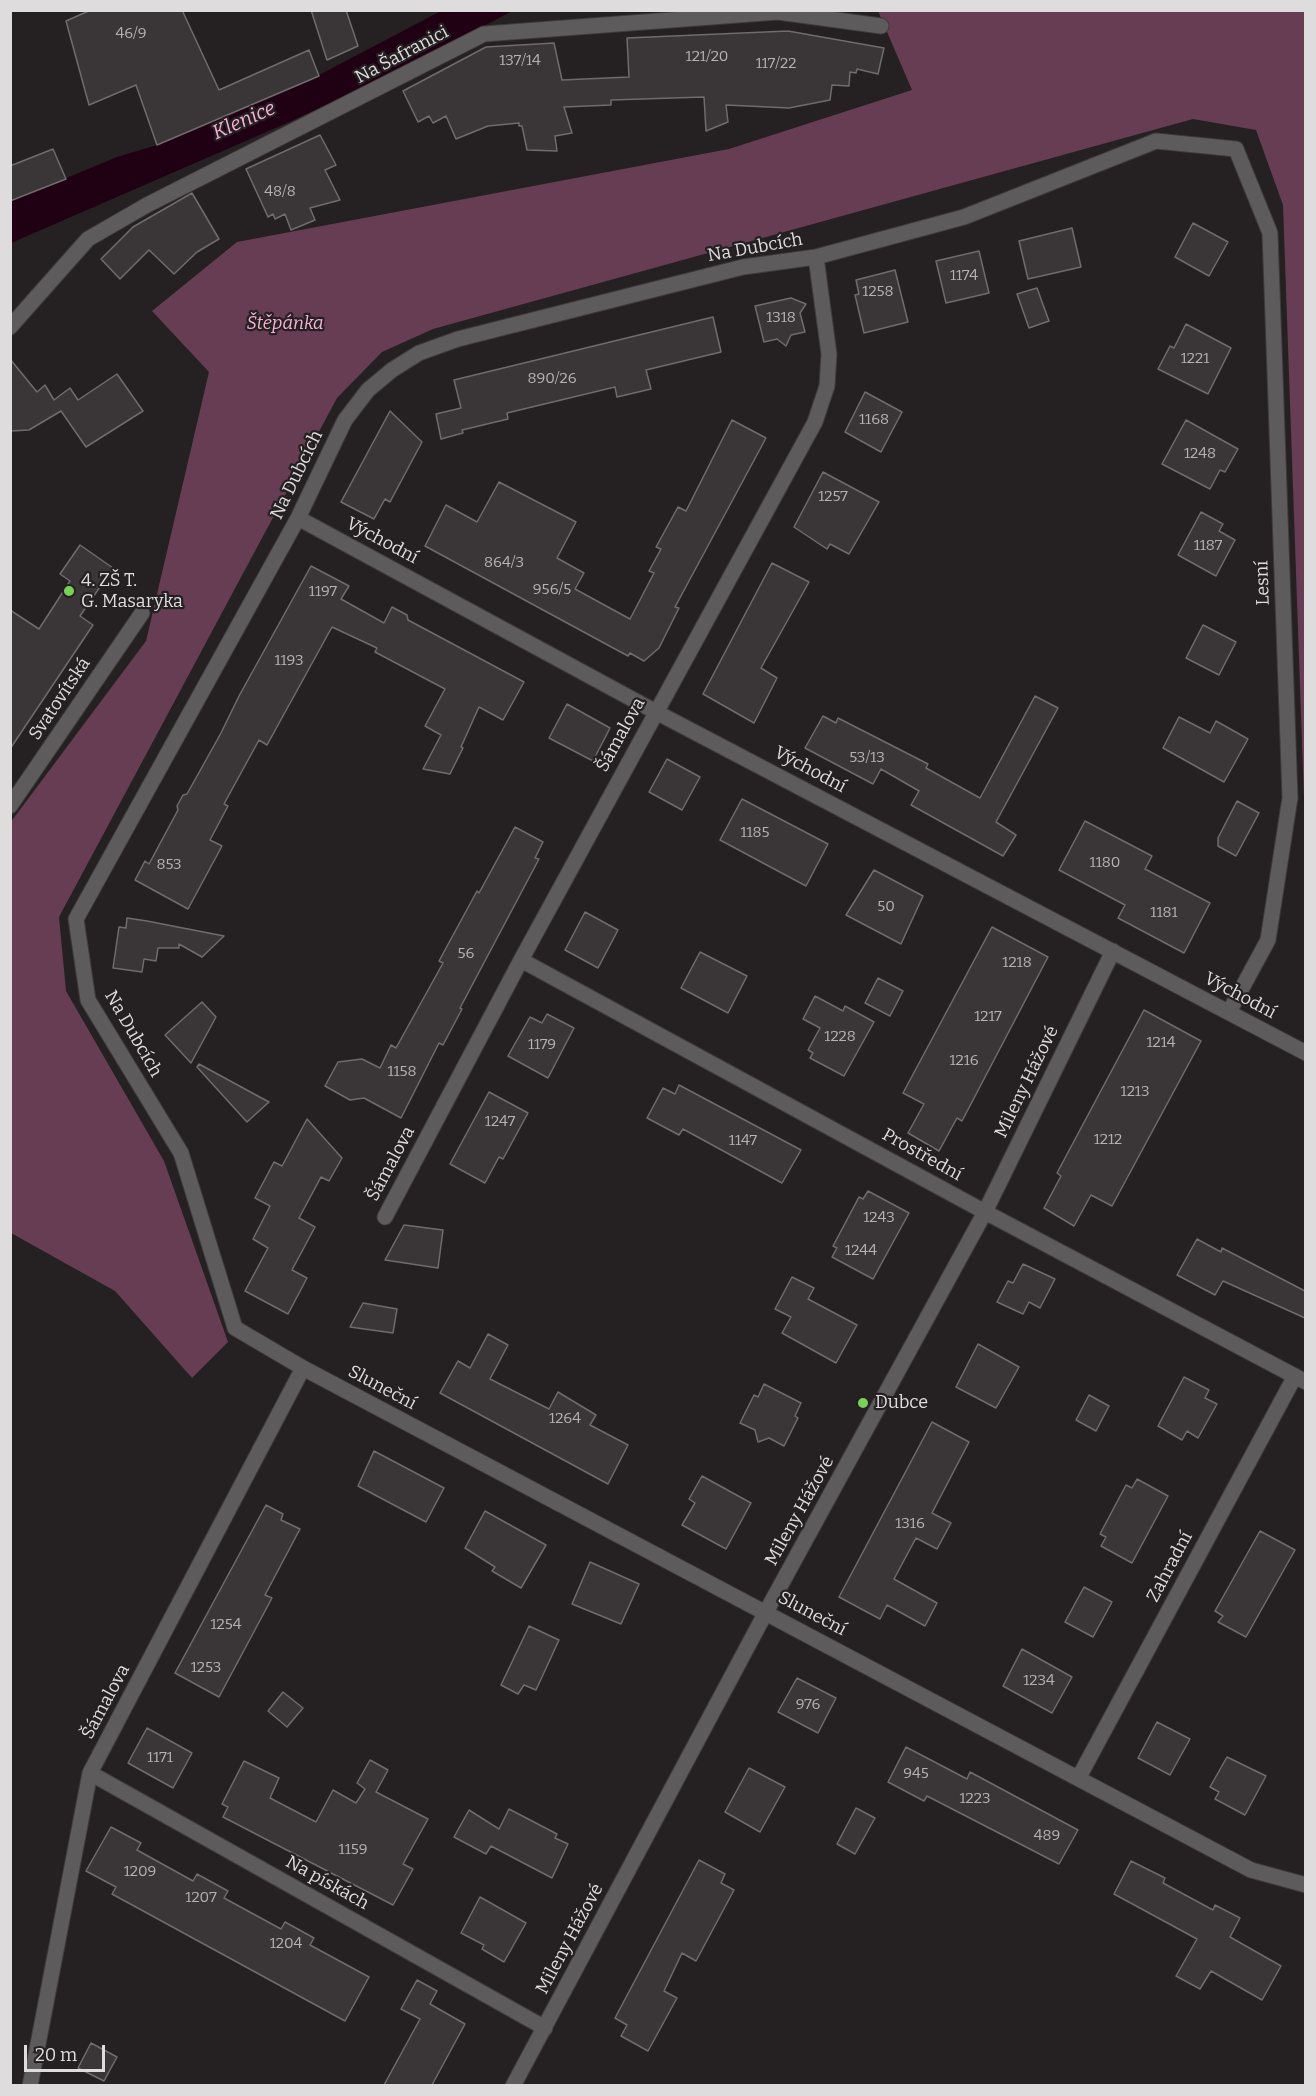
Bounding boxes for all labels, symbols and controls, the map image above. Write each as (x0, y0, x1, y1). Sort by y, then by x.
street label: Na Šafranici (352, 21, 452, 89)
house number: 46/9 (115, 25, 147, 43)
house number: 121/20 (686, 48, 728, 66)
house number: 137/14 (499, 52, 541, 70)
house number: 117/22 (756, 55, 796, 73)
water label: Klenice (209, 97, 279, 145)
house number: 48/8 (264, 183, 296, 201)
street label: Na Dubcích (706, 229, 804, 267)
house number: 1174 (950, 267, 978, 285)
house number: 1258 (862, 283, 894, 301)
house number: 1318 (766, 309, 796, 327)
park label: Štěpánka (246, 313, 324, 335)
house number: 1221 (1181, 350, 1209, 368)
house number: 890/26 (527, 370, 577, 388)
house number: 1168 (859, 411, 889, 429)
street label: Na Dubcích (266, 427, 328, 523)
house number: 1248 (1184, 445, 1216, 463)
house number: 1257 (818, 488, 848, 506)
street label: Východní (342, 513, 422, 569)
house number: 1187 (1194, 537, 1222, 555)
house number: 864/3 (484, 554, 524, 572)
street label: Lesní (1251, 560, 1275, 606)
place label: 4. ZŠ T. G. Masaryka (81, 570, 183, 612)
house number: 956/5 (533, 581, 571, 599)
house number: 1197 (309, 583, 337, 601)
marker: 4. ZŠ T. G. Masaryka (62, 584, 76, 598)
house number: 1193 (274, 652, 304, 670)
street label: Svatovítská (25, 654, 95, 744)
street label: Šámalova (592, 694, 650, 776)
street label: Východní (770, 742, 850, 798)
house number: 53/13 (849, 749, 885, 767)
house number: 1185 (740, 824, 770, 842)
house number: 1180 (1090, 854, 1120, 872)
house number: 853 (156, 856, 182, 874)
house number: 50 (877, 898, 895, 916)
house number: 1181 (1150, 904, 1178, 922)
house number: 56 (458, 945, 474, 963)
house number: 1218 (1002, 954, 1032, 972)
street label: Východní (1200, 968, 1280, 1024)
street label: Na Dubcích (100, 987, 166, 1081)
house number: 1217 (974, 1008, 1002, 1026)
street label: Mileny Hážové (991, 1022, 1063, 1142)
house number: 1228 (824, 1028, 856, 1046)
house number: 1214 (1146, 1034, 1176, 1052)
house number: 1179 (528, 1036, 556, 1054)
house number: 1216 (949, 1052, 979, 1070)
house number: 1158 (387, 1063, 417, 1081)
house number: 1213 (1121, 1083, 1149, 1101)
house number: 1247 (485, 1113, 515, 1131)
street label: Šámalova (362, 1123, 420, 1205)
street label: Prostřední (878, 1124, 966, 1186)
house number: 1212 (1094, 1131, 1122, 1149)
house number: 1147 (729, 1132, 757, 1150)
house number: 1243 (863, 1209, 895, 1227)
house number: 1244 (845, 1242, 877, 1260)
street label: Sluneční (344, 1361, 420, 1415)
place label: Dubce (875, 1392, 928, 1414)
marker: Dubce (856, 1396, 870, 1410)
house number: 1264 (549, 1410, 581, 1428)
street label: Mileny Hážové (761, 1452, 839, 1570)
house number: 1316 (895, 1515, 925, 1533)
street label: Zahradní (1142, 1528, 1198, 1606)
street label: Sluneční (774, 1587, 850, 1641)
house number: 1254 (210, 1616, 242, 1634)
house number: 1253 (191, 1659, 221, 1677)
street label: Šámalova (77, 1661, 135, 1743)
house number: 1234 (1023, 1672, 1055, 1690)
house number: 976 (796, 1696, 820, 1714)
house number: 1171 (147, 1749, 173, 1767)
house number: 945 (903, 1765, 929, 1783)
house number: 1223 (960, 1790, 990, 1808)
house number: 489 (1034, 1827, 1060, 1845)
house number: 1159 (339, 1841, 367, 1859)
street label: Na pískách (282, 1851, 372, 1915)
house number: 1209 (124, 1863, 156, 1881)
street label: Mileny Hážové (532, 1880, 608, 1998)
house number: 1207 (185, 1889, 217, 1907)
house number: 1204 (270, 1935, 302, 1953)
scale bar (27, 2033, 108, 2071)
text: 20 m (35, 2044, 77, 2066)

